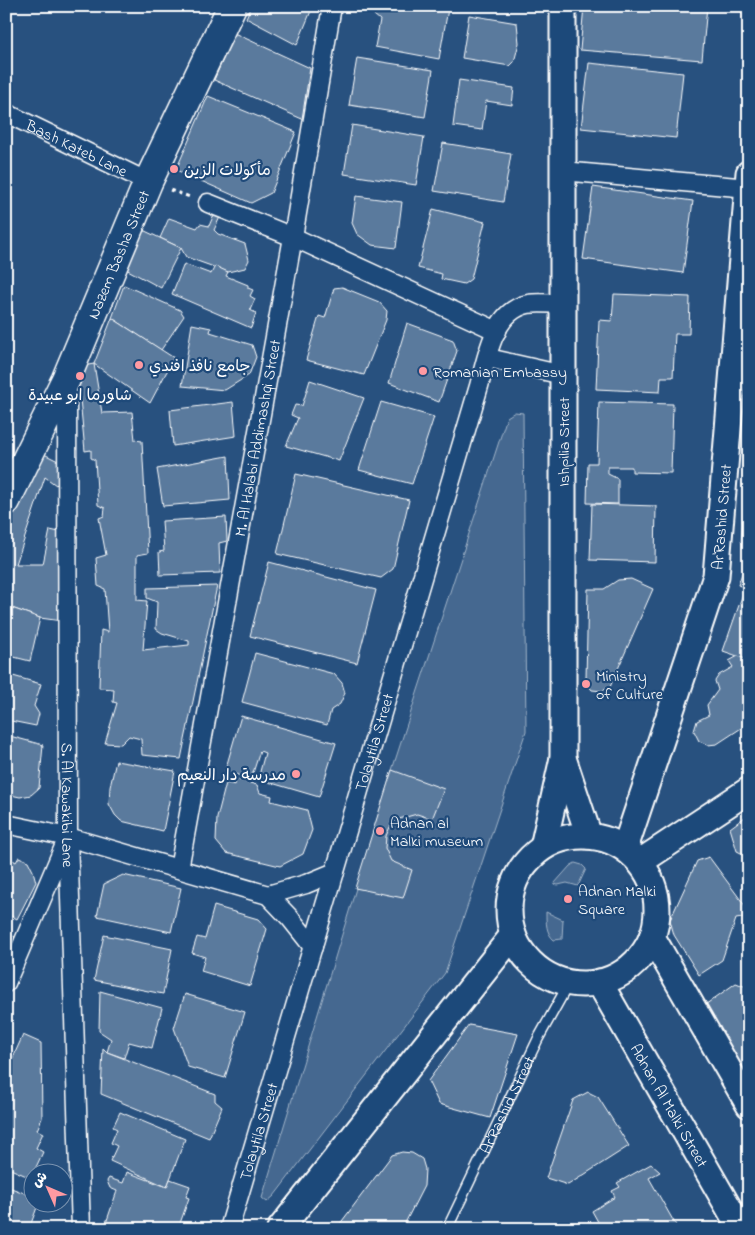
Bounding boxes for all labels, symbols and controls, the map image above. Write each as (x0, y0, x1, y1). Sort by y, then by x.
street label: Bash Kateb Lane (20, 114, 132, 185)
place label: مأكولات الزين (184, 159, 271, 183)
marker: مأكولات الزين (168, 163, 180, 175)
street label: Nazem Basha Street (82, 186, 158, 323)
street label: M. Al Halabi Addimashqi Street (229, 337, 288, 539)
place label: جامع نافذ افندي (149, 355, 251, 379)
marker: جامع نافذ افندي (133, 359, 145, 371)
place label: Romanian Embassy (433, 361, 567, 385)
marker: Romanian Embassy (417, 365, 429, 377)
marker: شاورما ابو عبيدة (74, 370, 86, 382)
place label: شاورما ابو عبيدة (28, 384, 132, 408)
street label: Ishpilia Street (553, 397, 577, 487)
street label: Ar'Rashid Street (707, 463, 739, 571)
place label: Ministry of Culture (596, 665, 664, 707)
marker: Ministry of Culture (580, 678, 592, 690)
street label: Tolaytila Street (350, 690, 401, 794)
street label: S. Al Kawakibi Lane (54, 743, 79, 869)
place label: مدرسة دار النعيم (177, 764, 286, 788)
marker: مدرسة دار النعيم (290, 768, 302, 780)
place label: Adnan al Malki museum (390, 812, 483, 854)
marker: Adnan al Malki museum (374, 825, 386, 837)
place label: Adnan Malki Square (578, 880, 656, 922)
marker: Adnan Malki Square (562, 893, 574, 905)
street label: Adnan Al Malki Street (623, 1040, 713, 1173)
street label: Ar'Rashid Street (475, 1052, 542, 1158)
street label: Tolaytila Street (234, 1080, 286, 1183)
north arrow (22, 1162, 72, 1212)
text: ش (27, 1167, 53, 1193)

